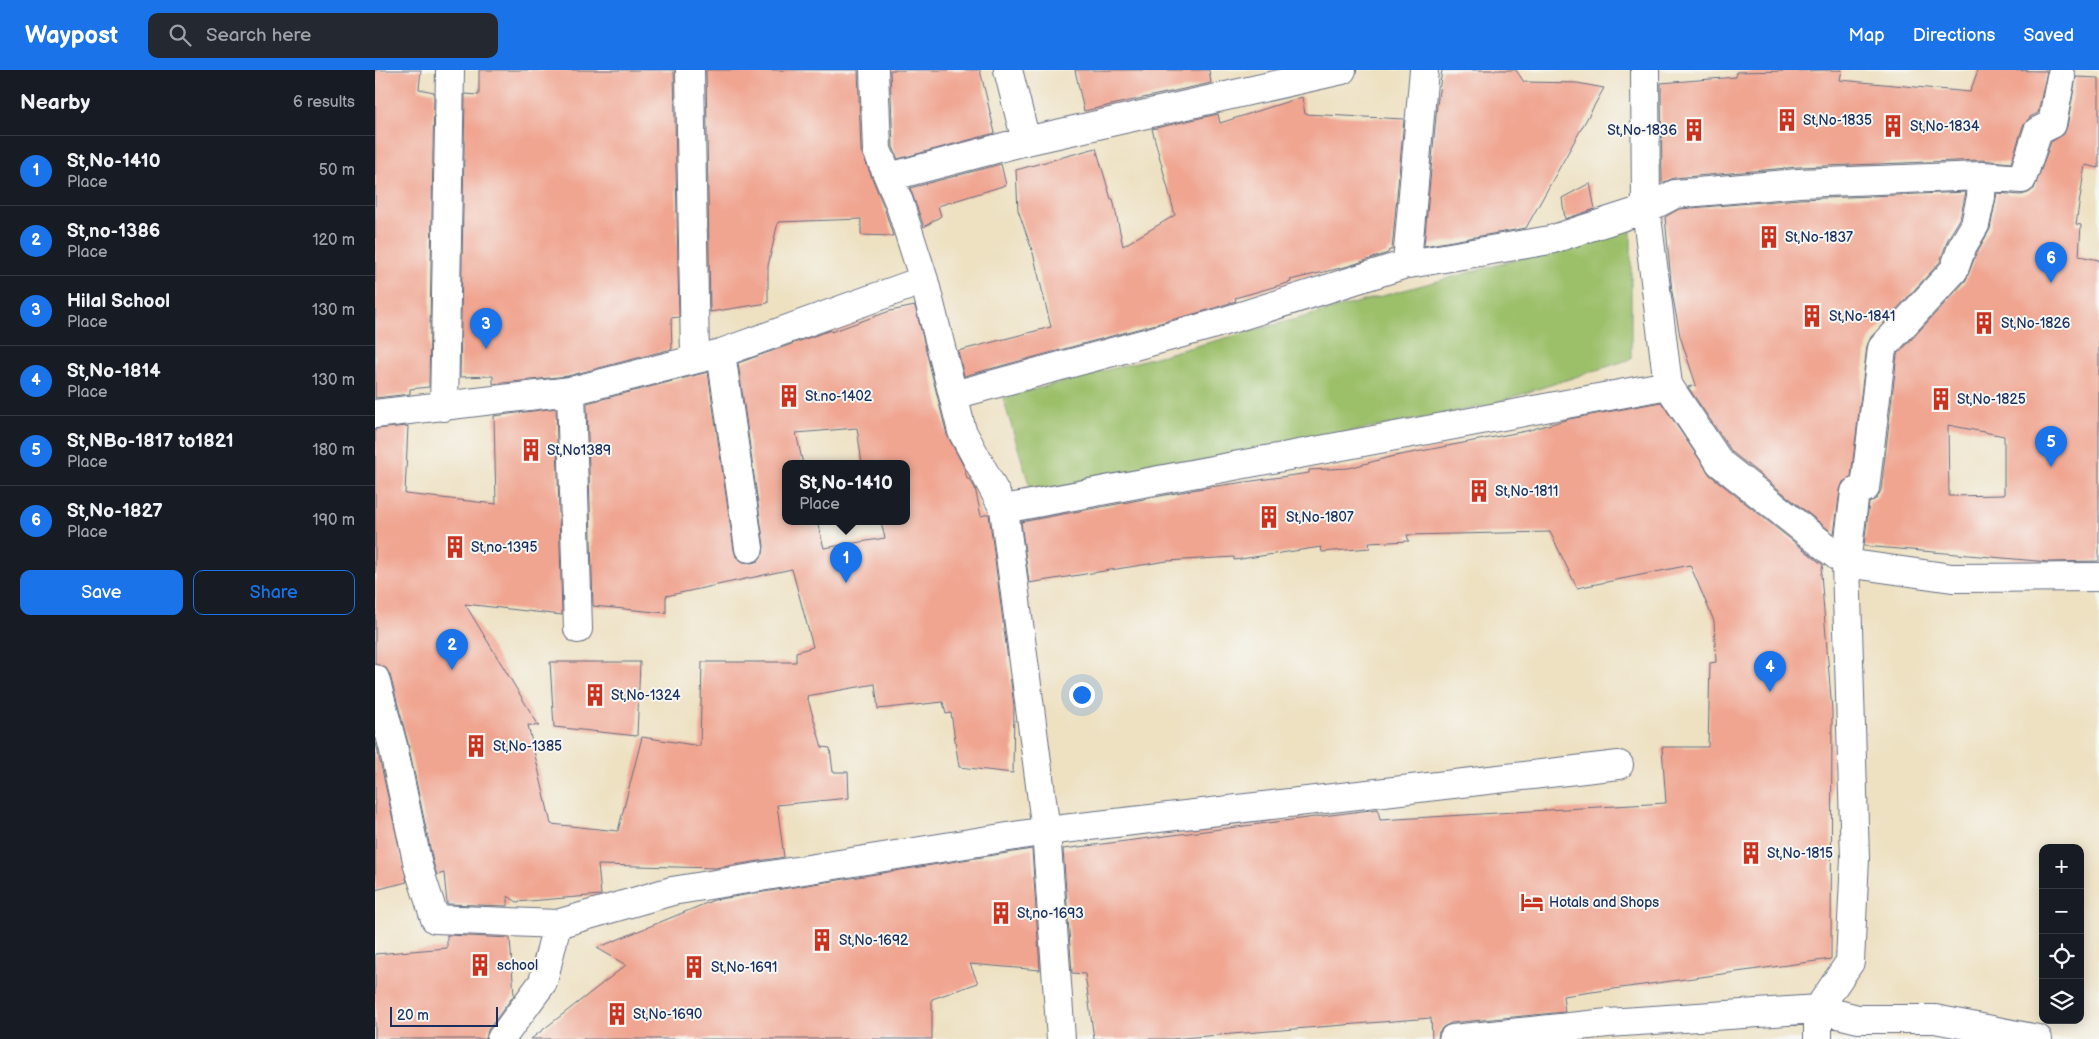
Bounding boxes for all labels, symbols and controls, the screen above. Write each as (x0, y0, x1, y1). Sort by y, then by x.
search box (148, 13, 498, 58)
text: Waypost (25, 21, 118, 50)
icon: search (166, 21, 194, 49)
text: Search here (206, 24, 311, 47)
text: Map (1849, 25, 1885, 46)
text: Directions (1913, 25, 1995, 46)
text: Saved (2023, 25, 2074, 46)
text: Nearby (20, 90, 90, 115)
text: 6 results (293, 93, 355, 112)
building icon: St,No-1835 (1774, 107, 1800, 133)
place label: St,No-1835 (1803, 112, 1872, 129)
building icon: St,No-1834 (1880, 113, 1906, 139)
building icon: St,No-1836 (1681, 117, 1707, 143)
place label: St,No-1834 (1910, 118, 1980, 135)
place label: St,No-1836 (1607, 122, 1677, 139)
text: St,No-1410 (67, 150, 161, 173)
text: 1 (33, 161, 39, 180)
text: 50 m (319, 161, 355, 180)
text: Place (67, 173, 108, 192)
text: St,no-1386 (67, 220, 160, 243)
building icon: St,No-1837 (1756, 224, 1782, 250)
place label: St,No-1837 (1785, 229, 1853, 246)
text: 2 (31, 231, 41, 250)
text: 120 m (312, 231, 355, 250)
pin: 6 (2035, 242, 2067, 283)
text: Place (67, 243, 108, 262)
text: Hilal School (67, 290, 170, 313)
text: 3 (31, 301, 41, 320)
text: 130 m (312, 301, 355, 320)
building icon: St,No-1841 (1799, 303, 1825, 329)
pin: 3 (470, 308, 502, 349)
place label: St,No-1841 (1829, 308, 1895, 325)
building icon: St,No-1826 (1971, 310, 1997, 336)
text: Place (67, 313, 108, 332)
place label: St,No-1826 (2001, 315, 2071, 332)
text: St,No-1814 (67, 360, 161, 383)
text: 4 (31, 371, 41, 390)
text: 130 m (312, 371, 355, 390)
text: Place (67, 383, 108, 402)
building icon: St.no-1402 (776, 383, 802, 409)
building icon: St,No-1825 (1928, 386, 1954, 412)
place label: St.no-1402 (805, 388, 873, 405)
place label: St,No-1825 (1957, 391, 2026, 408)
pin: 5 (2035, 426, 2067, 467)
text: St,NBo-1817 to1821 (67, 430, 234, 453)
building icon: St,No1389 (518, 437, 544, 463)
text: 5 (31, 441, 41, 460)
text: 180 m (313, 441, 355, 460)
place label: St,No1389 (547, 442, 611, 459)
text: Place (67, 453, 108, 472)
popup (782, 460, 910, 525)
text: St,No-1410 (799, 472, 893, 495)
building icon: St,No-1811 (1466, 478, 1492, 504)
place label: St,No-1811 (1495, 483, 1558, 500)
text: Place (799, 495, 840, 514)
text: St,No-1827 (67, 500, 163, 523)
building icon: St,No-1807 (1256, 504, 1282, 530)
place label: St,No-1807 (1286, 509, 1354, 526)
text: 6 (31, 511, 41, 530)
text: 190 m (313, 511, 355, 530)
text: Place (67, 523, 108, 542)
building icon: St,no-1395 (442, 534, 468, 560)
place label: St,no-1395 (471, 539, 537, 556)
pin: 1 (830, 542, 862, 583)
button: Save (20, 570, 183, 615)
button: Share (193, 570, 355, 615)
pin: 2 (436, 629, 468, 670)
pin: 4 (1754, 651, 1786, 692)
building icon: St,No-1324 (582, 682, 608, 708)
your location (1069, 682, 1095, 708)
place label: St,No-1324 (611, 687, 681, 704)
building icon: St,No-1385 (463, 733, 489, 759)
place label: St,No-1385 (493, 738, 562, 755)
building icon: St,No-1815 (1738, 840, 1764, 866)
map controls (2039, 844, 2084, 1024)
button: + (2039, 844, 2084, 889)
place label: St,No-1815 (1767, 845, 1833, 862)
hotel icon: Hotals and Shops (1519, 889, 1545, 915)
button: − (2039, 889, 2084, 934)
place label: Hotals and Shops (1549, 894, 1659, 911)
building icon: St,no-1693 (988, 900, 1014, 926)
place label: St,no-1693 (1017, 905, 1084, 922)
building icon: St,No-1692 (809, 927, 835, 953)
place label: St,No-1692 (839, 932, 909, 949)
button: locate (2039, 934, 2084, 979)
building icon: school (467, 952, 493, 978)
building icon: St,No-1691 (681, 954, 707, 980)
place label: school (497, 957, 538, 974)
place label: St,No-1691 (711, 959, 777, 976)
button: layers (2039, 979, 2084, 1024)
building icon: St,No-1690 (604, 1001, 630, 1027)
scale bar (390, 1004, 497, 1027)
place label: St,No-1690 (633, 1006, 702, 1023)
text: 20 m (397, 1007, 429, 1024)

